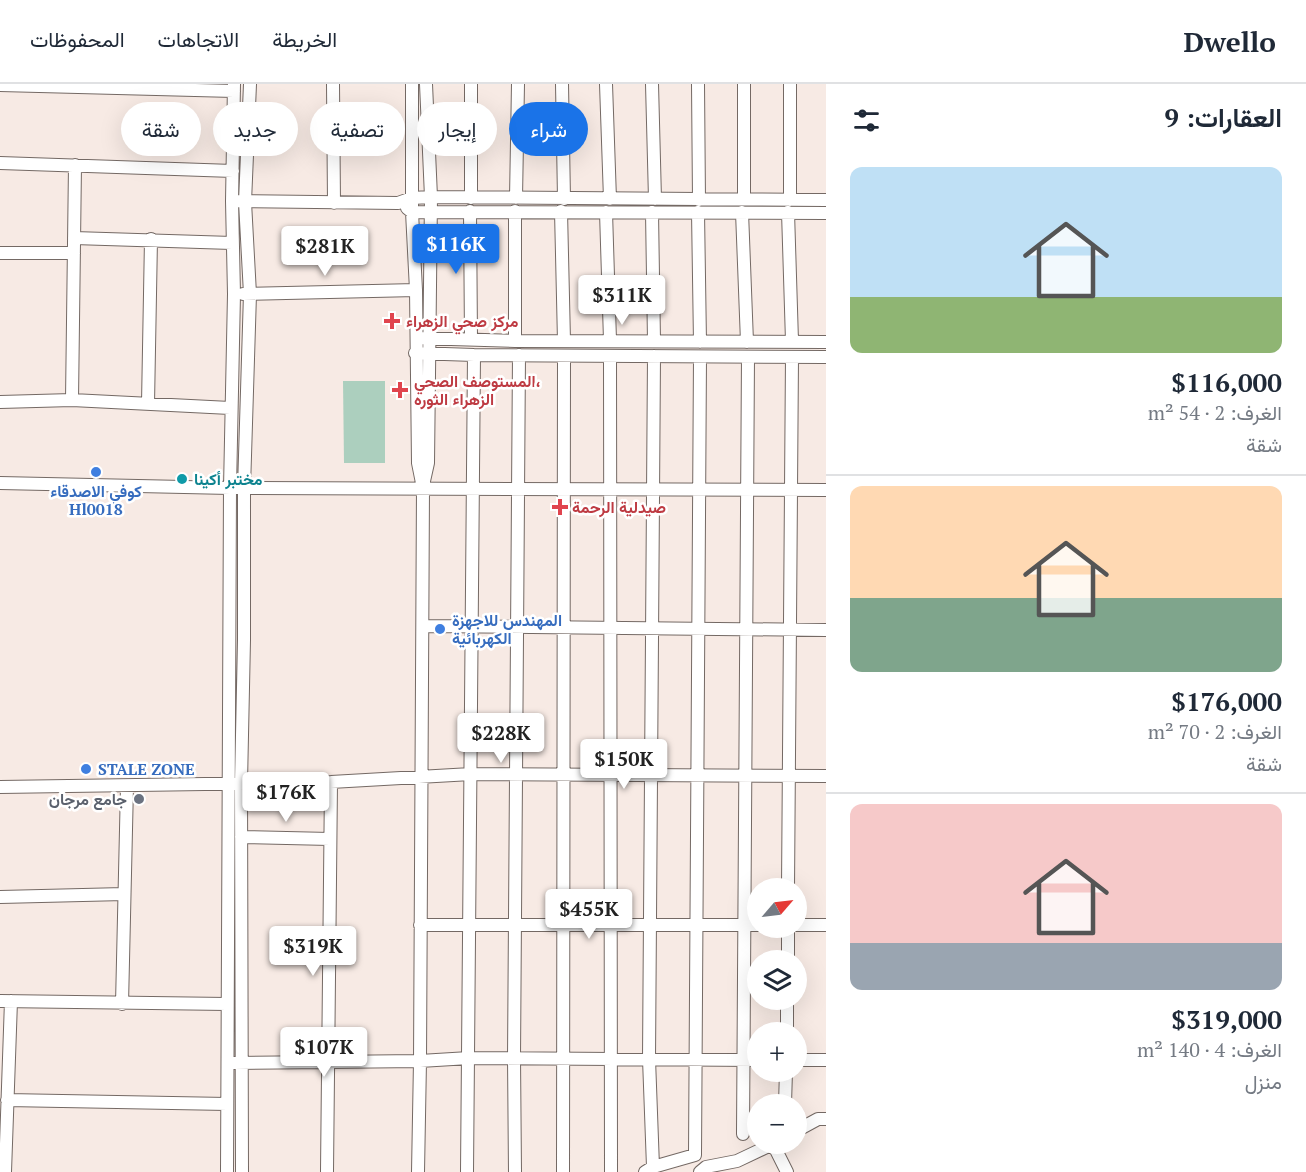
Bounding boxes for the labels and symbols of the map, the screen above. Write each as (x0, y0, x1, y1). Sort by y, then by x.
pin: $116K (414, 224, 498, 275)
pin: $281K (283, 226, 367, 277)
pin: $311K (580, 275, 664, 326)
place label: مركز صحي الزهراء (406, 310, 519, 335)
marker: مركز صحي الزهراء (383, 312, 401, 330)
place label: المستوصف الصحي، الزهراء الثوره (414, 370, 540, 410)
marker: المستوصف الصحي، الزهراء الثوره (391, 381, 409, 399)
marker: كوفي الاصدقاء Hl0018 (89, 465, 103, 479)
place label: مختبر أكينا (194, 468, 263, 490)
marker: مختبر أكينا (175, 472, 189, 486)
place label: كوفي الاصدقاء Hl0018 (50, 480, 142, 520)
place label: صيدلية الرحمة (572, 496, 666, 518)
marker: صيدلية الرحمة (553, 500, 567, 514)
place label: المهندس للاجهزة الكهربائية (452, 609, 562, 649)
marker: المهندس للاجهزة الكهربائية (433, 622, 447, 636)
pin: $228K (459, 713, 543, 764)
pin: $150K (582, 739, 666, 790)
place label: STALE ZONE (98, 758, 195, 780)
marker: STALE ZONE (79, 762, 93, 776)
pin: $176K (244, 772, 328, 823)
place label: جامع مرجان (49, 788, 127, 811)
marker: جامع مرجان (132, 792, 146, 806)
north arrow (747, 878, 807, 938)
pin: $455K (547, 889, 631, 940)
pin: $319K (271, 926, 355, 977)
pin: $107K (282, 1027, 366, 1078)

